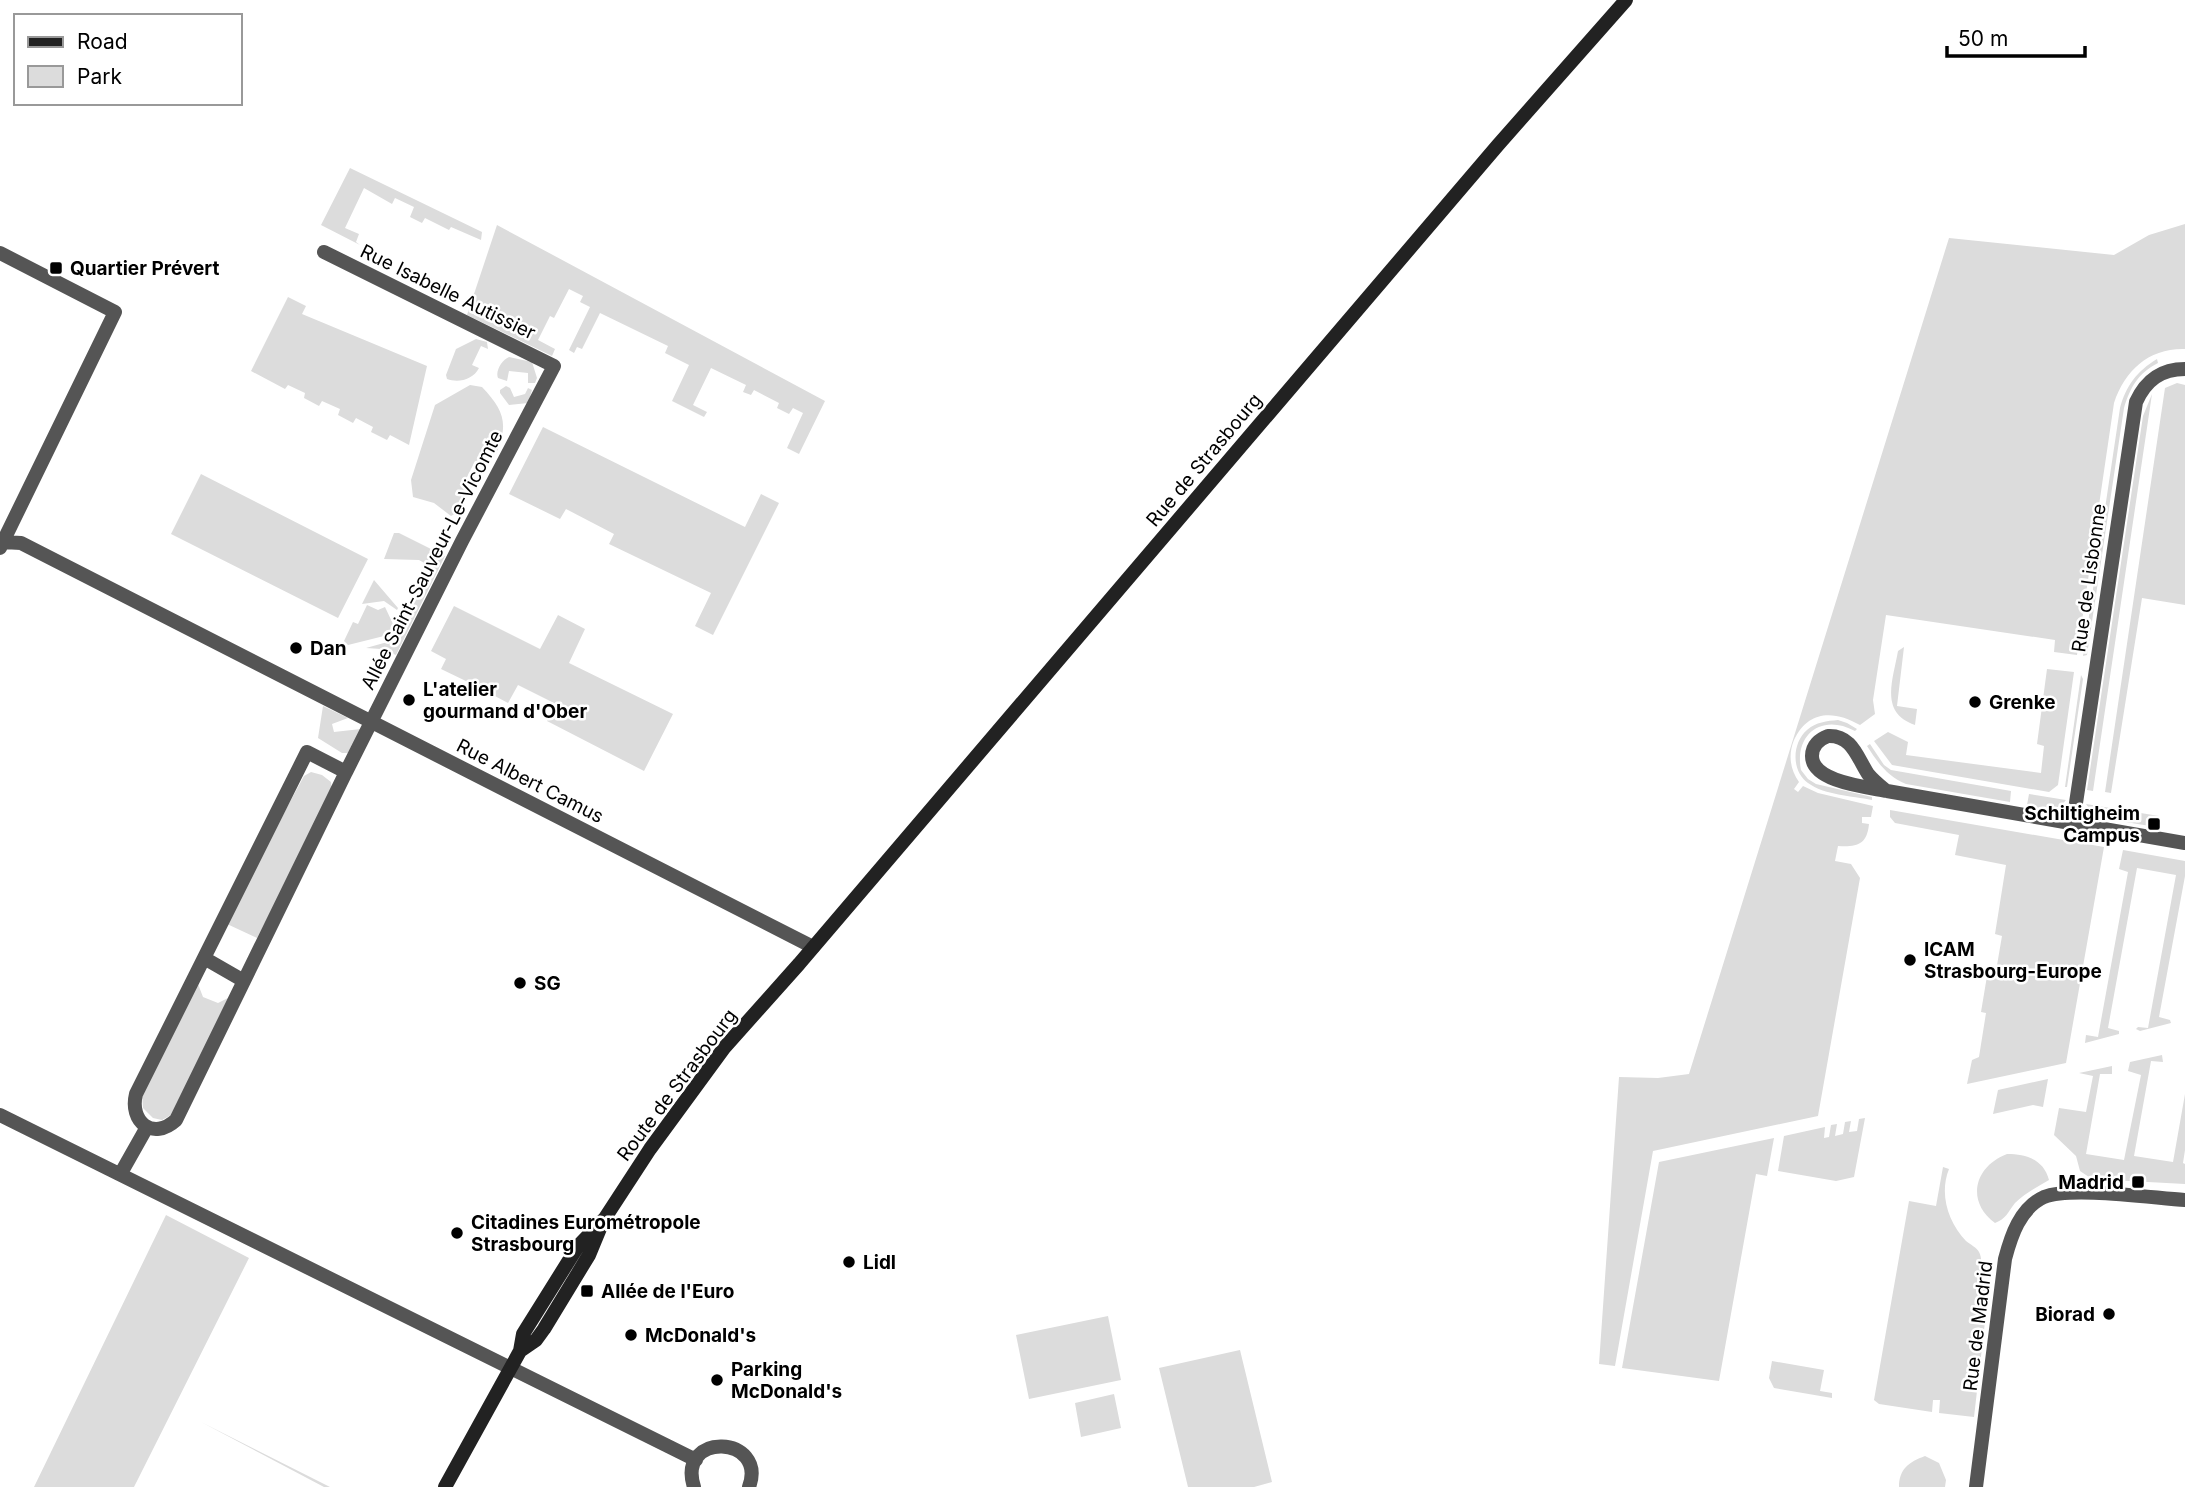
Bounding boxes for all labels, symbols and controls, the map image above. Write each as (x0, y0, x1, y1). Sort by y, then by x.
legend (14, 14, 242, 105)
scale bar (1947, 14, 2085, 58)
text: 50 m (1958, 26, 2008, 51)
text: Road (77, 29, 128, 54)
text: Park (77, 64, 122, 89)
street label: Rue Isabelle Autissier (357, 240, 539, 344)
place label: Quartier Prévert (70, 257, 219, 280)
marker: Quartier Prévert (48, 260, 64, 276)
street label: Rue de Strasbourg (1142, 389, 1266, 531)
street label: Allée Saint-Sauveur-Le-Vicomte (356, 426, 508, 694)
street label: Rue de Lisbonne (2067, 502, 2111, 654)
place label: Dan (310, 637, 347, 660)
marker: Dan (288, 640, 304, 656)
place label: L'atelier gourmand d'Ober (423, 678, 587, 723)
place label: Grenke (1989, 691, 2056, 714)
marker: L'atelier gourmand d'Ober (401, 692, 417, 708)
marker: Grenke (1967, 694, 1983, 710)
street label: Rue Albert Camus (453, 734, 607, 828)
place label: Schiltigheim Campus (2024, 802, 2140, 847)
marker: Schiltigheim Campus (2146, 816, 2162, 832)
place label: ICAM Strasbourg-Europe (1924, 938, 2102, 983)
marker: ICAM Strasbourg-Europe (1902, 952, 1918, 968)
place label: SG (534, 972, 561, 995)
marker: SG (512, 975, 528, 991)
street label: Route de Strasbourg (612, 1005, 742, 1165)
place label: Madrid (2058, 1171, 2124, 1194)
marker: Madrid (2130, 1174, 2146, 1190)
place label: Citadines Eurométropole Strasbourg (471, 1211, 701, 1256)
marker: Citadines Eurométropole Strasbourg (449, 1225, 465, 1241)
place label: Lidl (863, 1251, 896, 1274)
marker: Lidl (841, 1254, 857, 1270)
street label: Rue de Madrid (1959, 1260, 1997, 1392)
place label: Allée de l'Euro (601, 1280, 734, 1303)
marker: Allée de l'Euro (579, 1283, 595, 1299)
place label: Biorad (2035, 1303, 2095, 1326)
marker: Biorad (2101, 1306, 2117, 1322)
place label: McDonald's (645, 1324, 756, 1347)
marker: McDonald's (623, 1327, 639, 1343)
place label: Parking McDonald's (731, 1358, 842, 1403)
marker: Parking McDonald's (709, 1372, 725, 1388)

